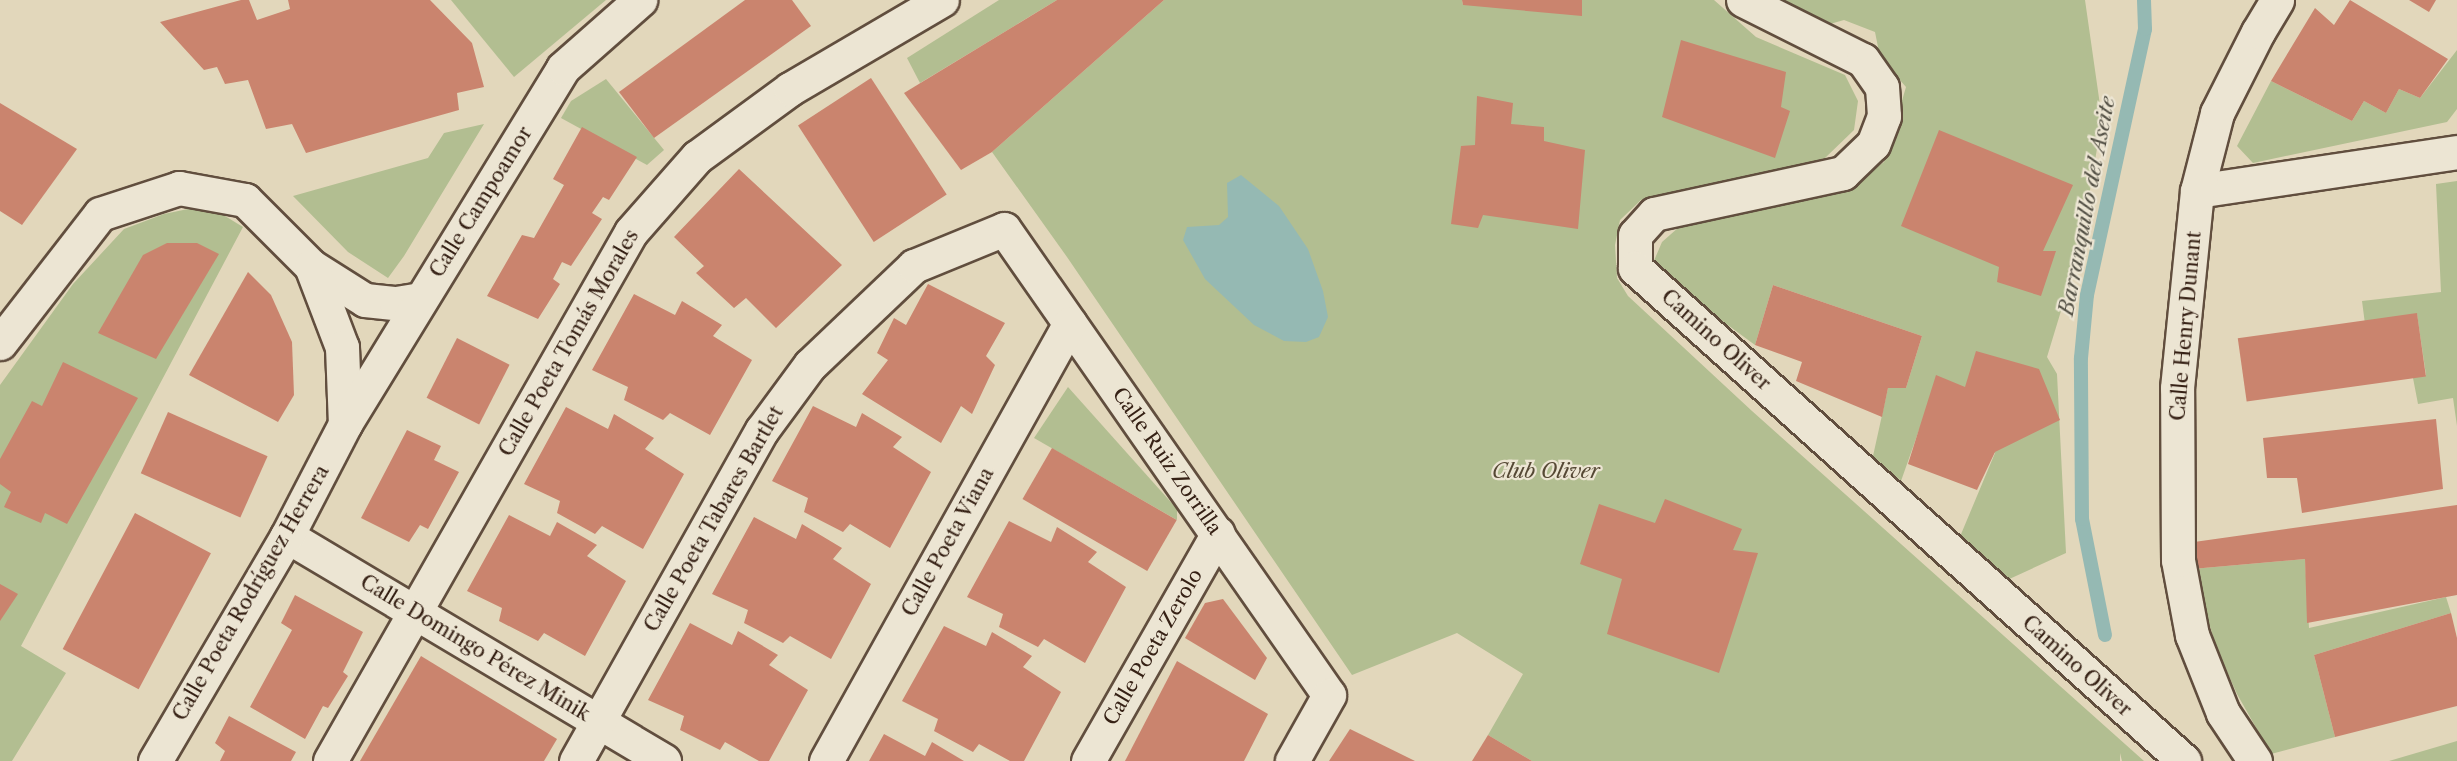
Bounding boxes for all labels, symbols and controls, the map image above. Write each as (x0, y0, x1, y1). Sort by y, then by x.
water label: Barranquillo del Aseite (2053, 94, 2121, 318)
street label: Calle Campoamor (425, 122, 537, 282)
street label: Calle Poeta Tomás Morales (494, 225, 644, 461)
street label: Calle Henry Dunant (2166, 230, 2206, 422)
street label: Camino Oliver (1656, 285, 1776, 395)
street label: Calle Ruiz Zorrilla (1107, 383, 1227, 539)
street label: Calle Poeta Tabares Bartlet (639, 402, 789, 636)
park label: Club Oliver (1492, 459, 1600, 483)
street label: Calle Poeta Rodríguez Herrera (168, 461, 334, 725)
street label: Calle Poeta Viana (897, 463, 999, 621)
street label: Calle Poeta Zerolo (1098, 564, 1208, 730)
street label: Calle Domingo Pérez Minik (356, 570, 594, 726)
street label: Camino Oliver (2017, 611, 2137, 721)

